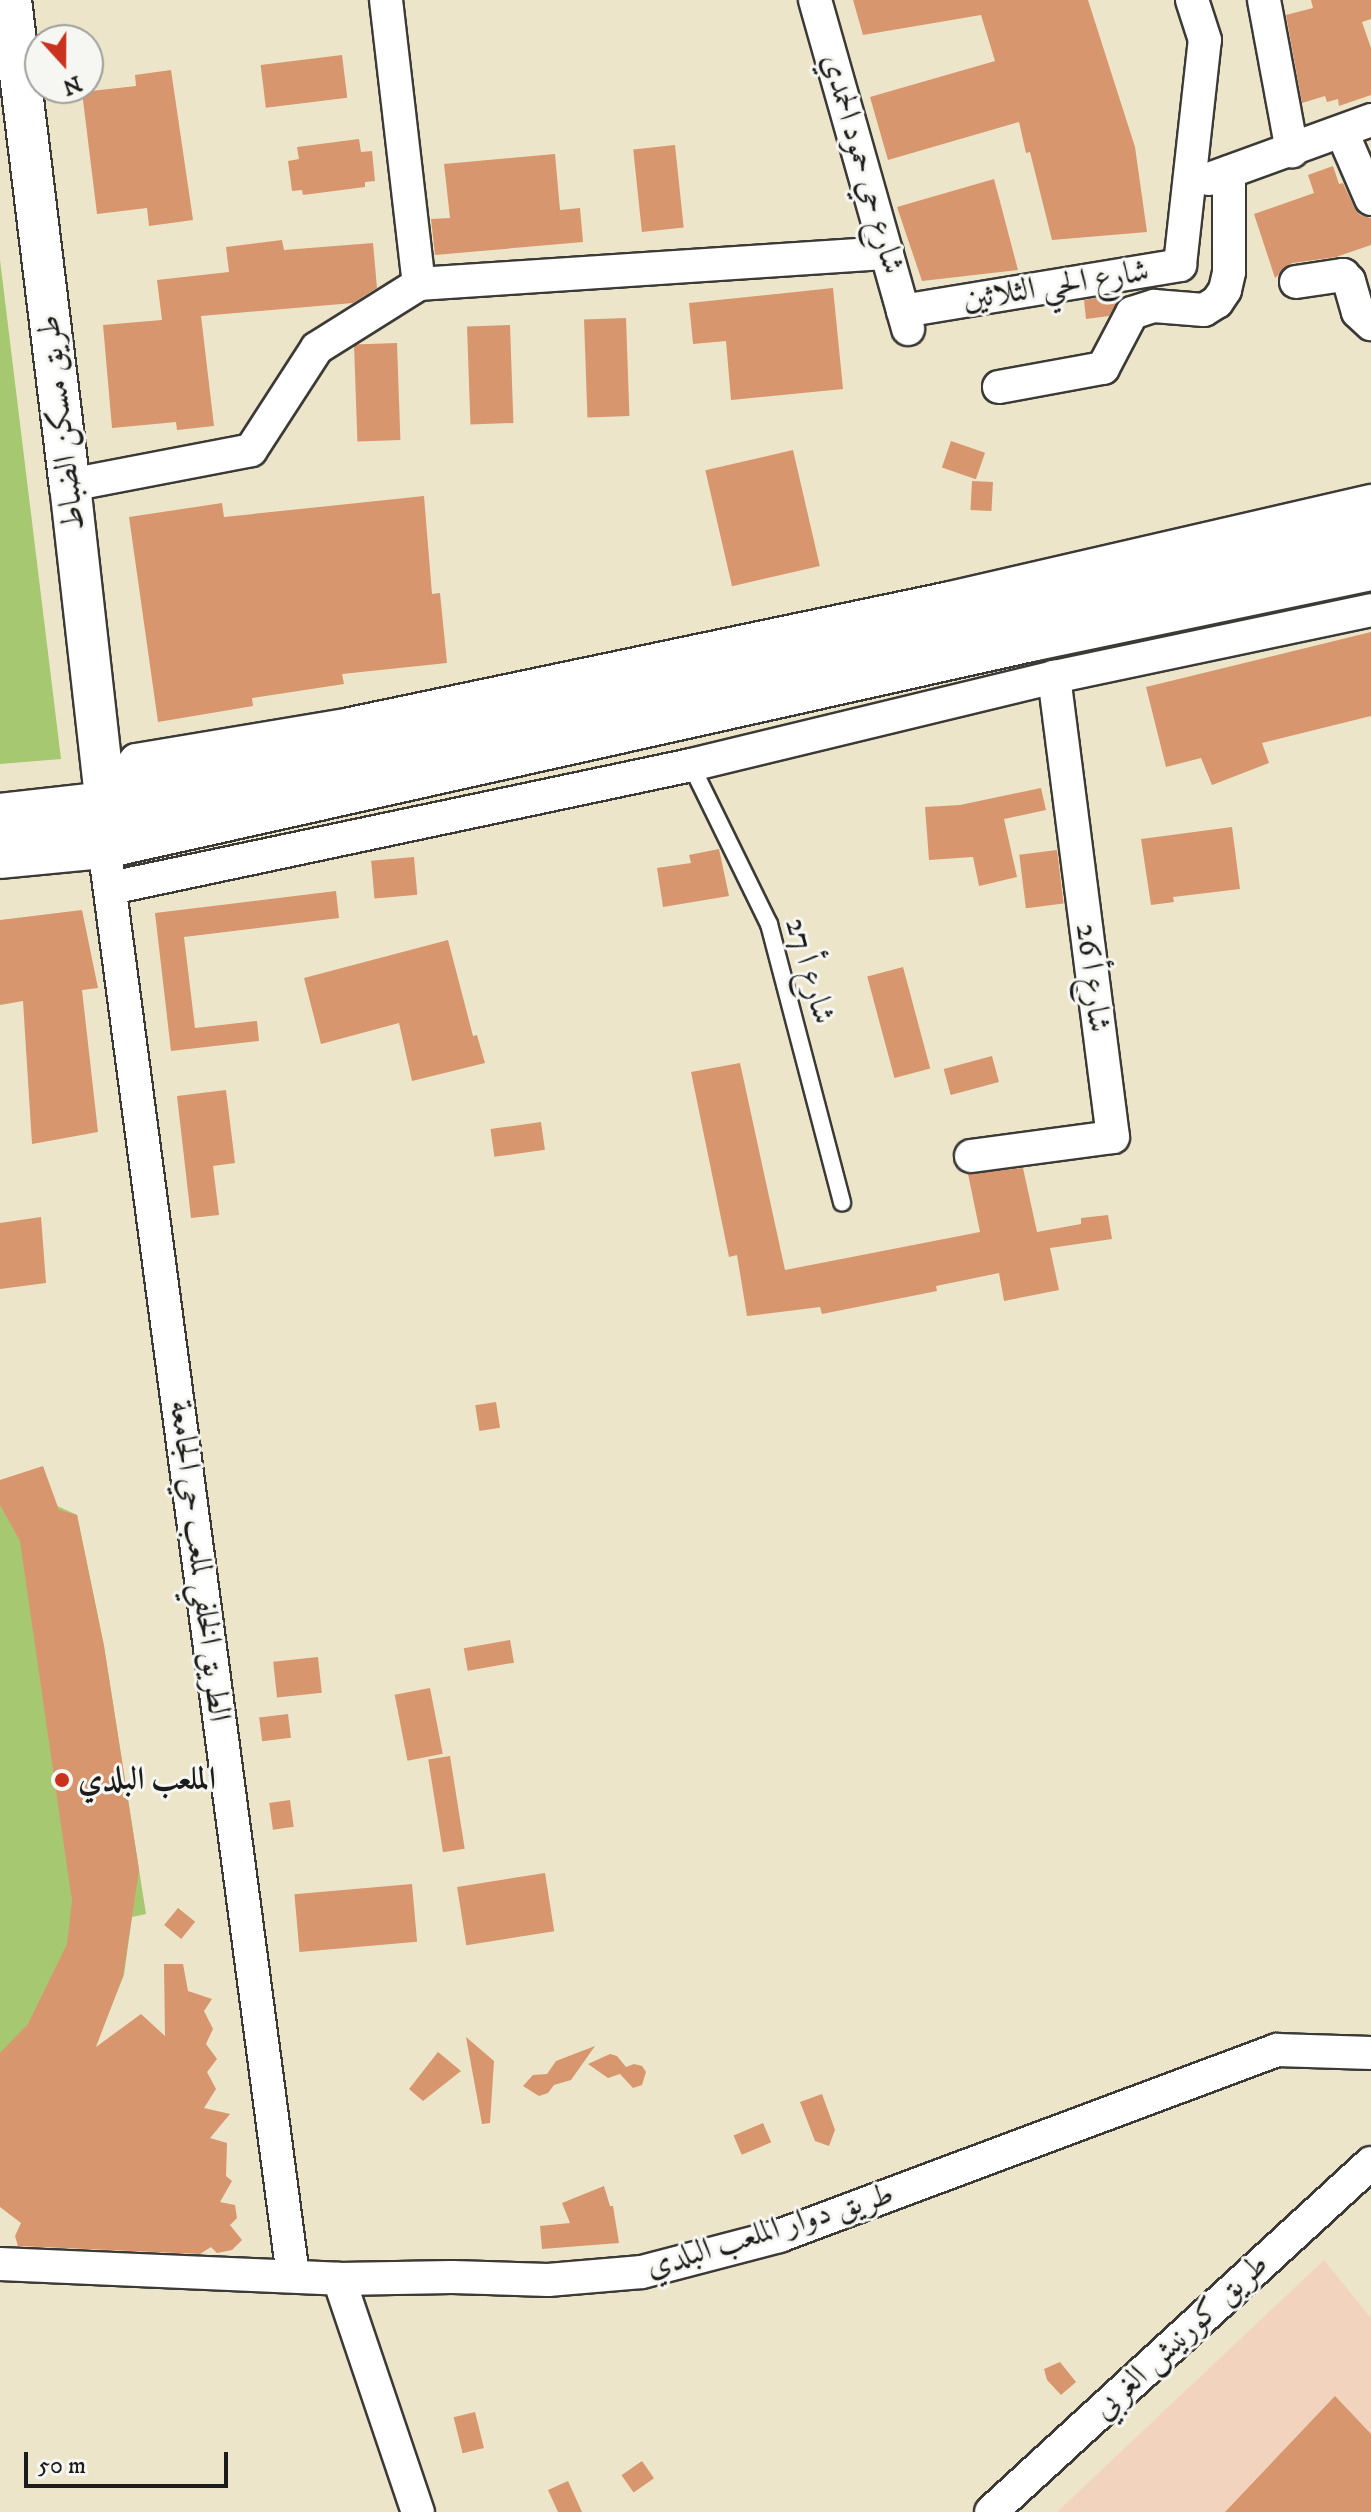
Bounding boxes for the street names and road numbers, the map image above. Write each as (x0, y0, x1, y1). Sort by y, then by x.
street label: شارع حي حمود الحمدي (812, 50, 912, 278)
street label: شارع الحي الثلاثين (960, 252, 1152, 320)
street label: طريق مسكن الضباط (30, 313, 94, 533)
street label: شارع أ 27 (776, 914, 842, 1028)
street label: شارع أ 26 (1066, 921, 1118, 1035)
street label: الطريق الخلفي لملعب حي الجامعة (160, 1398, 238, 1724)
street label: طريق دوار الملعب البلدي (642, 2175, 898, 2287)
street label: طريق كورنيش الغربي (1085, 2246, 1277, 2428)

